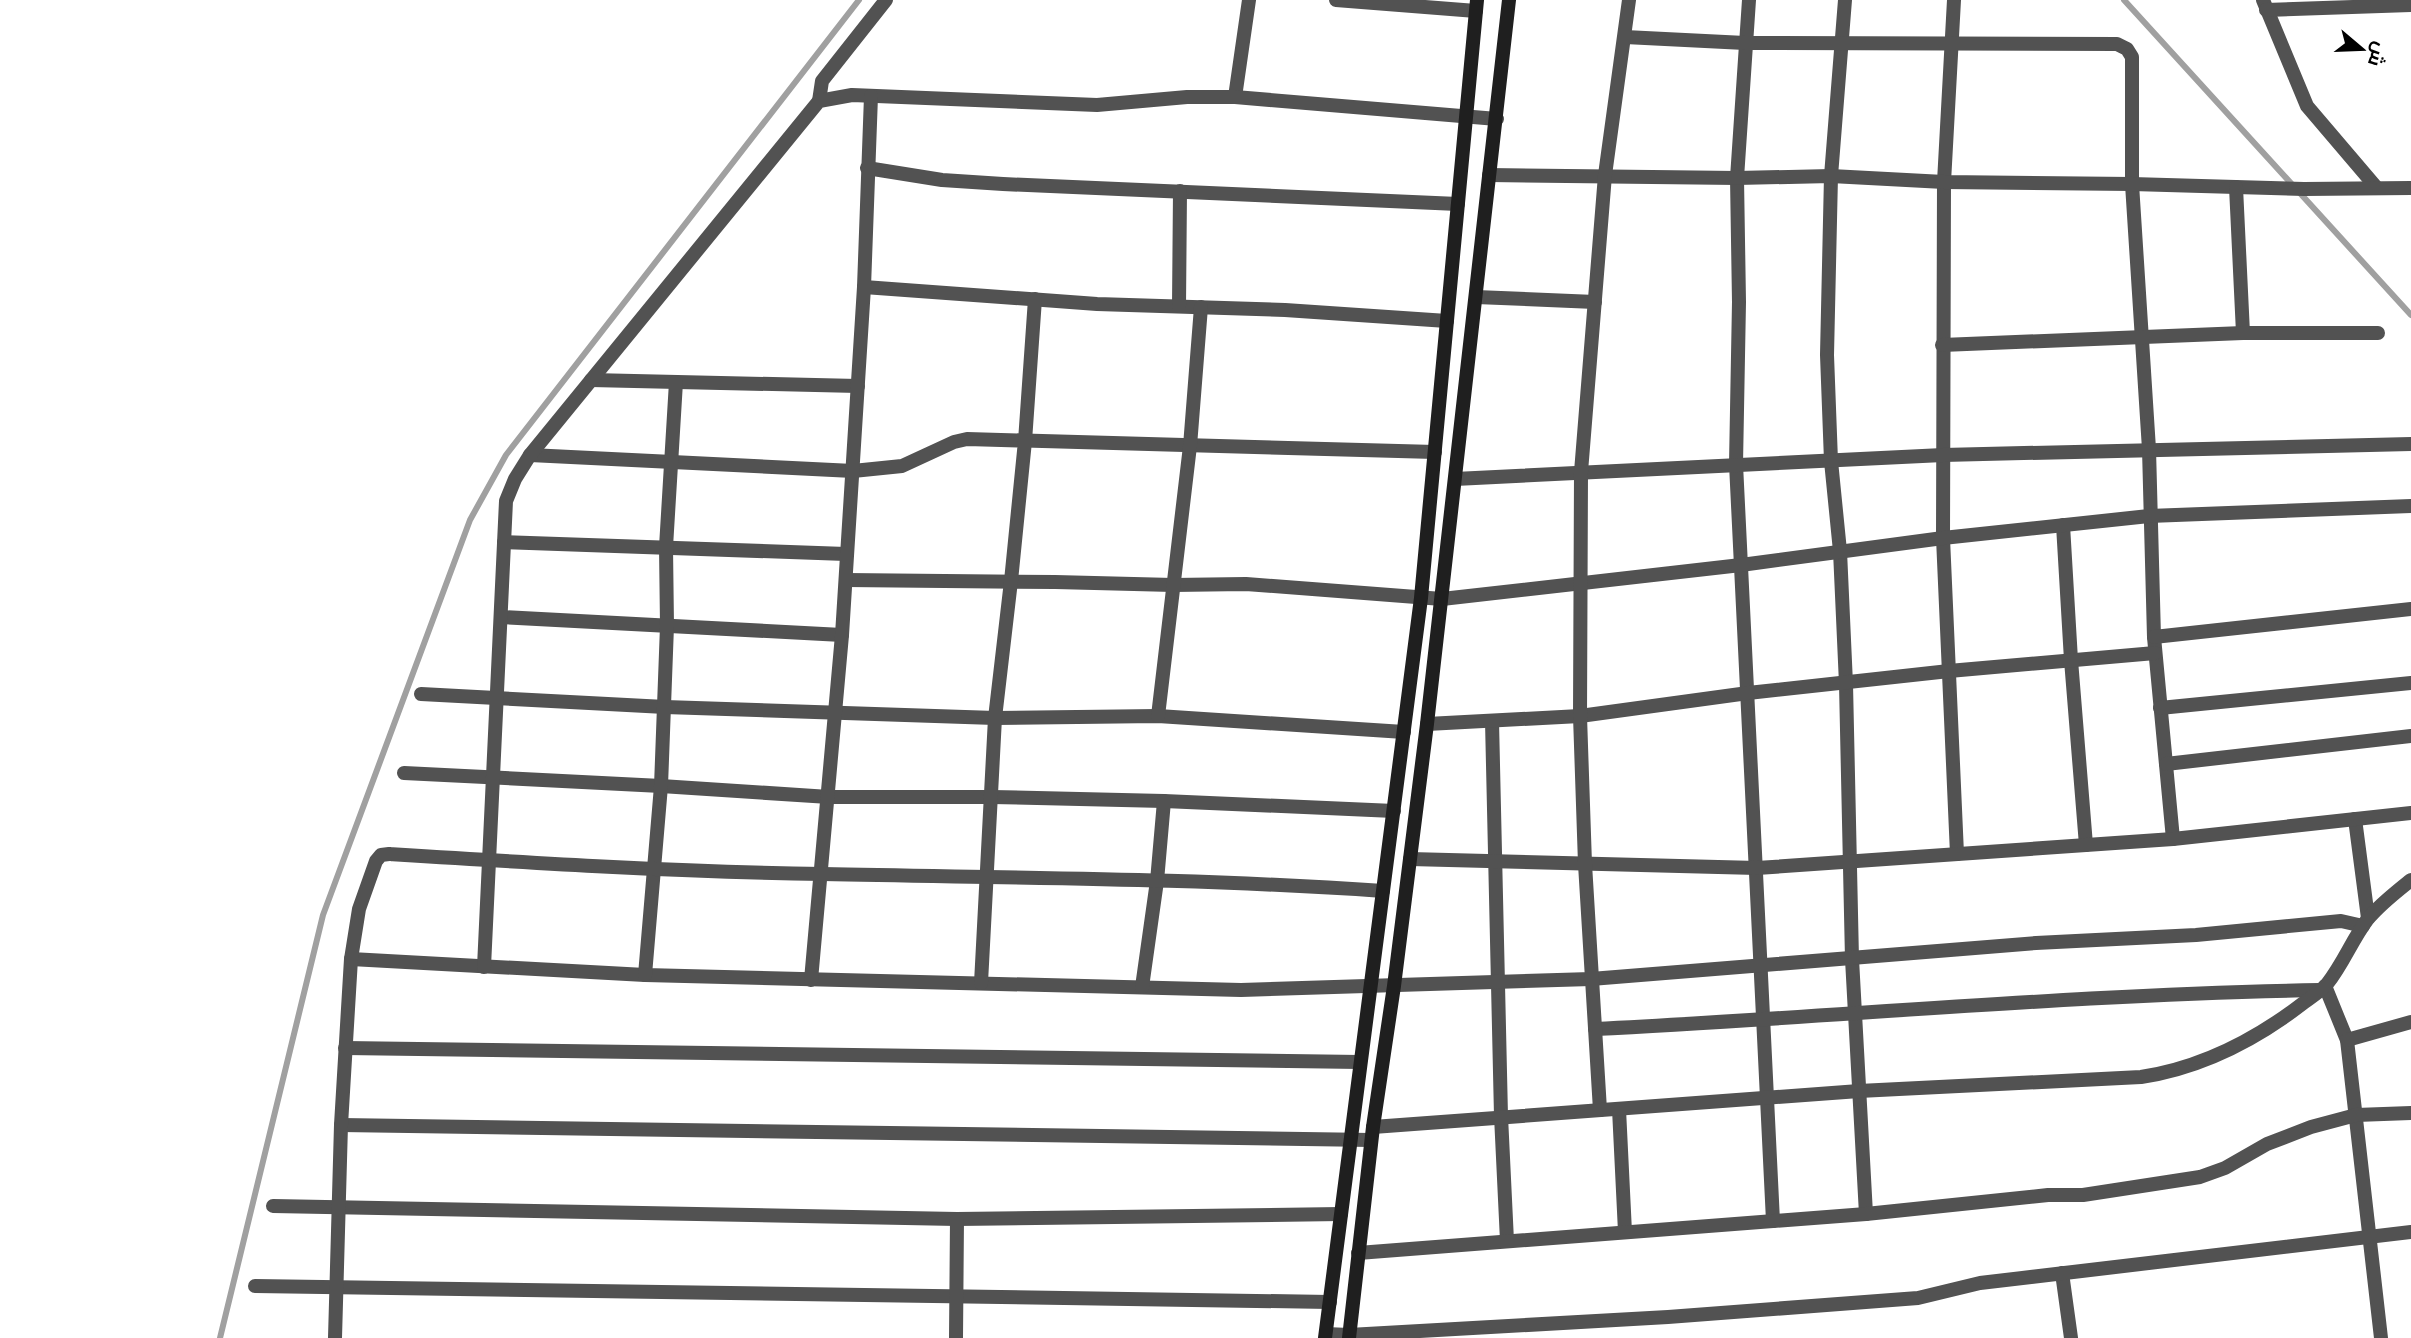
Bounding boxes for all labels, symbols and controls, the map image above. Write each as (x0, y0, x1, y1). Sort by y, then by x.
north arrow (2327, 14, 2397, 84)
text: ش (2363, 39, 2391, 69)

